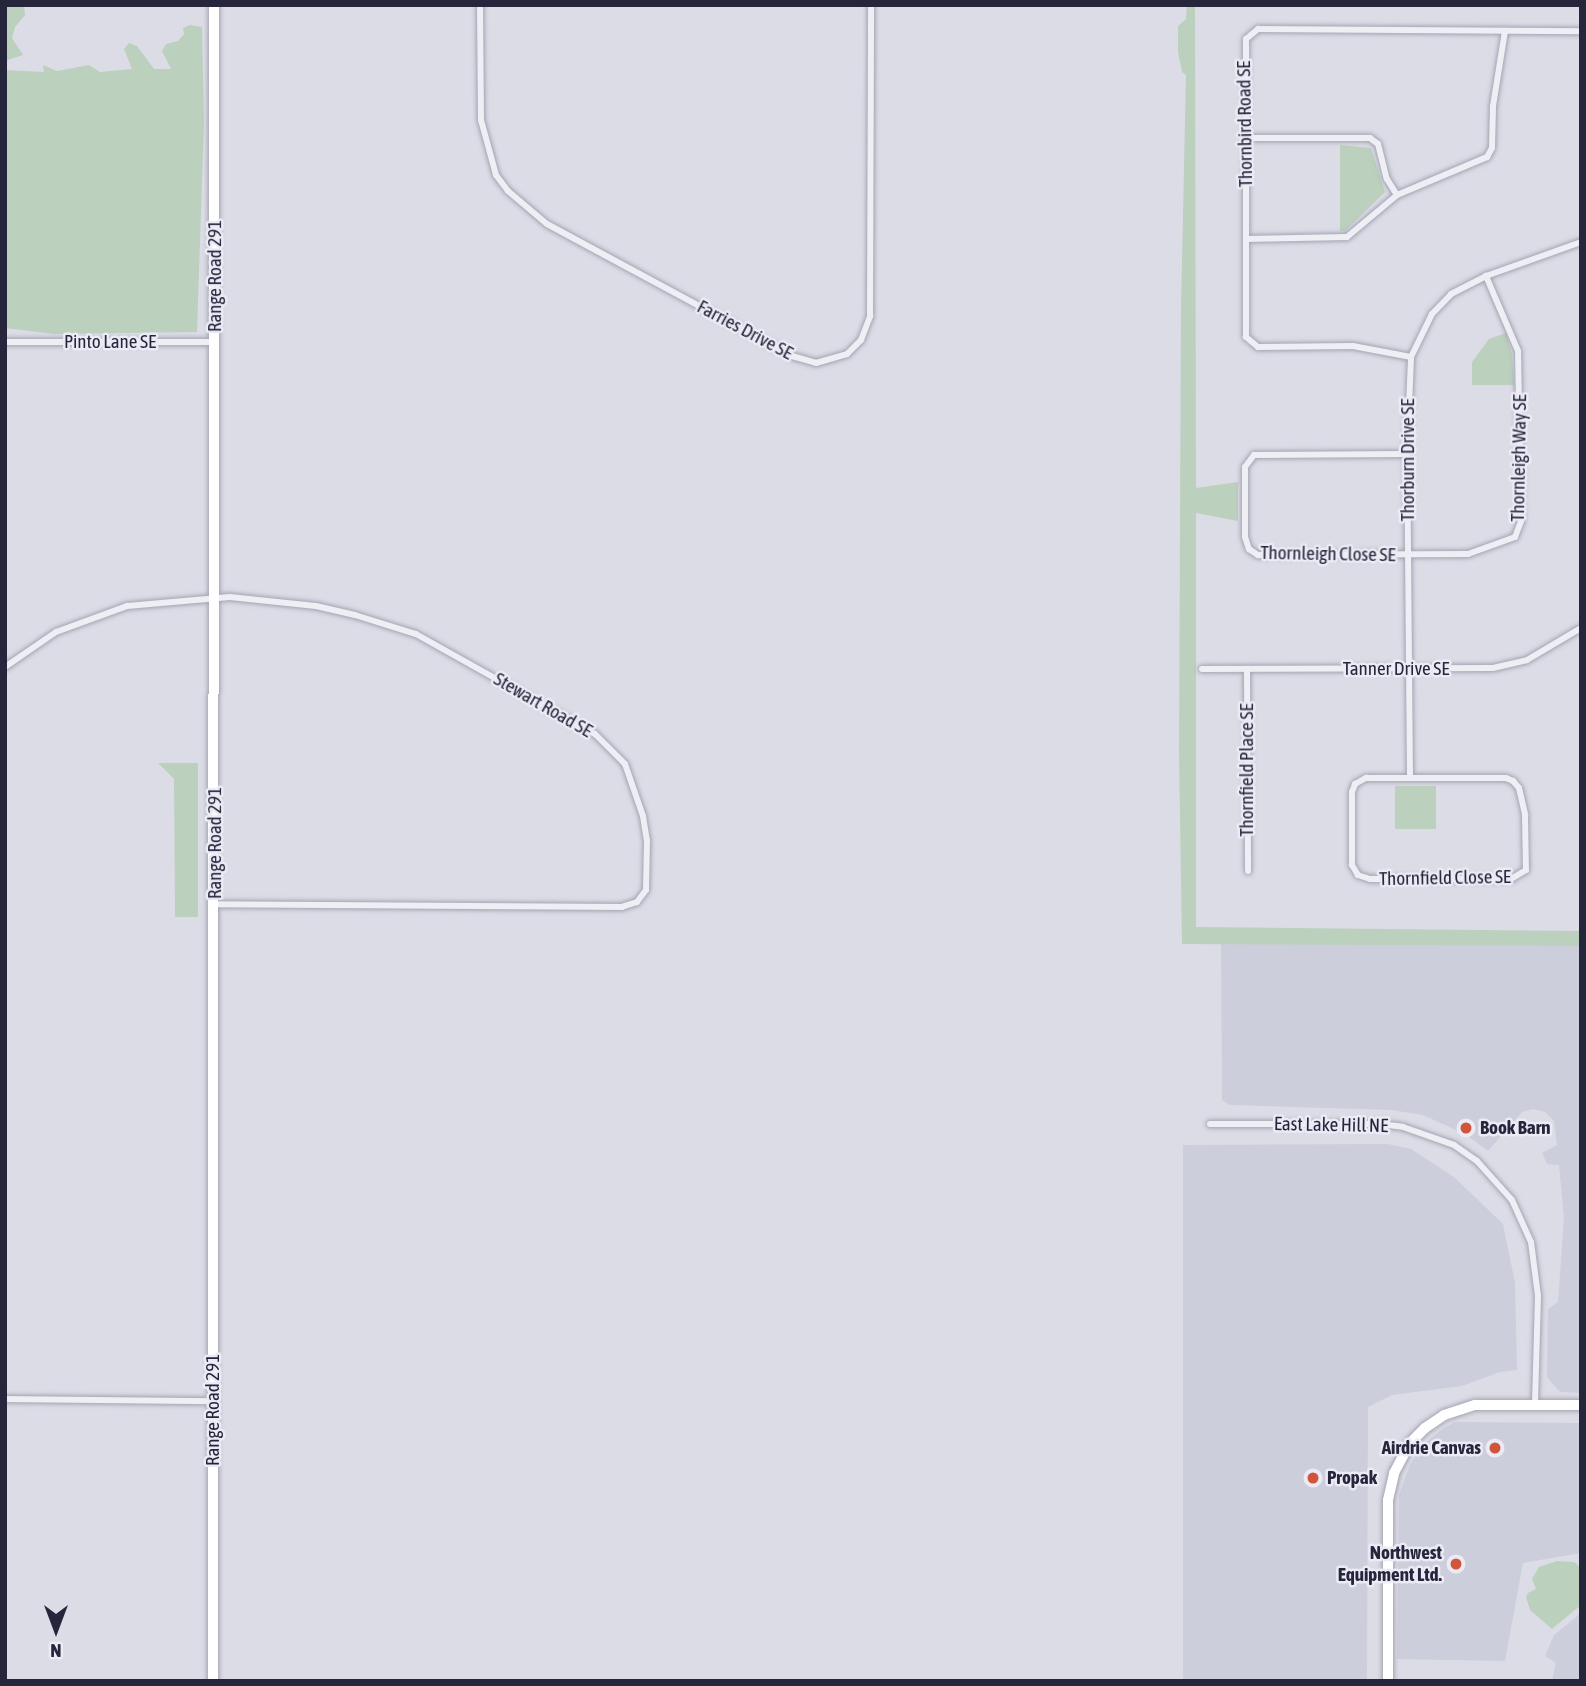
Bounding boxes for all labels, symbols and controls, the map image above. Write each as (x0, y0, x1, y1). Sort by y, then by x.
street label: Thornbird Road SE (1232, 61, 1258, 187)
street label: Range Road 291 (204, 220, 226, 332)
street label: Farries Drive SE (693, 295, 797, 365)
street label: Pinto Lane SE (64, 331, 156, 353)
street label: Thornleigh Way SE (1506, 394, 1532, 522)
street label: Thorburn Drive SE (1397, 399, 1419, 521)
street label: Thornleigh Close SE (1260, 541, 1396, 567)
street label: Tanner Drive SE (1343, 658, 1449, 680)
street label: Stewart Road SE (490, 668, 596, 742)
street label: Thornfield Place SE (1236, 703, 1258, 837)
street label: Range Road 291 (204, 787, 226, 899)
street label: Thornfield Close SE (1379, 865, 1511, 891)
street label: East Lake Hill NE (1274, 1113, 1388, 1137)
place label: Book Barn (1480, 1117, 1550, 1139)
marker: Book Barn (1458, 1120, 1474, 1136)
street label: Range Road 291 (202, 1354, 224, 1466)
place label: Airdrie Canvas (1382, 1437, 1481, 1459)
marker: Airdrie Canvas (1487, 1440, 1503, 1456)
place label: Propak (1327, 1467, 1377, 1489)
marker: Propak (1305, 1470, 1321, 1486)
place label: Northwest Equipment Ltd. (1338, 1542, 1442, 1586)
marker: Northwest Equipment Ltd. (1448, 1556, 1464, 1572)
north arrow (21, 1595, 91, 1665)
text: N (50, 1640, 62, 1662)

